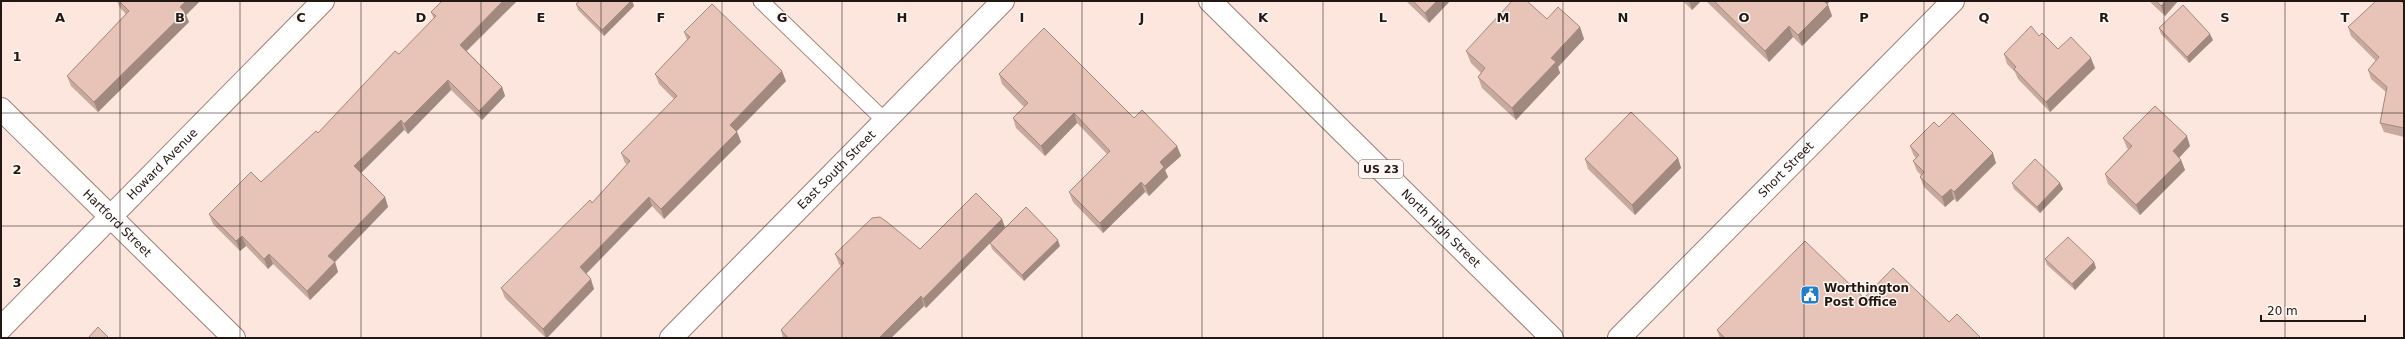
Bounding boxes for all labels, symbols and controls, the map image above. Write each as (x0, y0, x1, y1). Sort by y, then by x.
text: A (55, 10, 65, 25)
text: B (175, 10, 185, 25)
text: C (296, 10, 306, 25)
text: D (416, 10, 427, 25)
text: E (537, 10, 545, 25)
text: F (657, 10, 665, 25)
text: G (777, 10, 787, 25)
text: H (897, 10, 907, 25)
text: I (1020, 10, 1024, 25)
text: J (1139, 10, 1144, 25)
text: K (1258, 10, 1269, 25)
text: L (1379, 10, 1387, 25)
text: M (1497, 10, 1509, 25)
text: N (1618, 10, 1628, 25)
text: O (1738, 10, 1750, 25)
text: P (1859, 10, 1869, 25)
text: Q (1978, 10, 1990, 25)
text: R (2099, 10, 2109, 25)
text: S (2220, 10, 2230, 25)
text: T (2341, 10, 2350, 25)
text: 1 (12, 49, 22, 64)
street label: Howard Avenue (124, 126, 200, 203)
street label: East South Street (795, 127, 879, 212)
street label: Short Street (1755, 139, 1817, 200)
road number: US 23 (1359, 160, 1403, 178)
text: 2 (12, 162, 22, 177)
street label: North High Street (1398, 186, 1483, 271)
street label: Hartford Street (80, 187, 155, 260)
text: 3 (12, 275, 22, 290)
place label: Worthington Post Office (1824, 281, 1909, 309)
public building icon: Worthington Post Office (1799, 284, 1821, 306)
scale bar (2261, 297, 2365, 323)
text: 20 m (2267, 304, 2298, 318)

